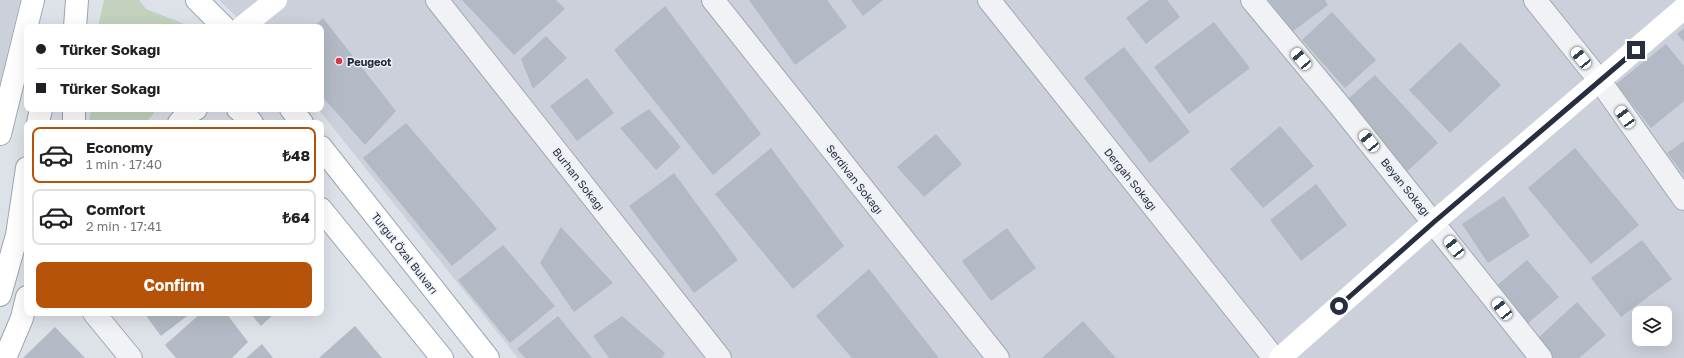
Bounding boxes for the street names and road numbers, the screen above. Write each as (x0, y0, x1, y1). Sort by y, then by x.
street label: Serdivan Sokağı (824, 142, 886, 216)
street label: Burhan Sokağı (550, 145, 608, 213)
street label: Dergah Sokağı (1102, 145, 1160, 213)
street label: Beyan Sokağı (1379, 155, 1433, 219)
street label: Turgut Özal Bulvarı (369, 210, 441, 296)

